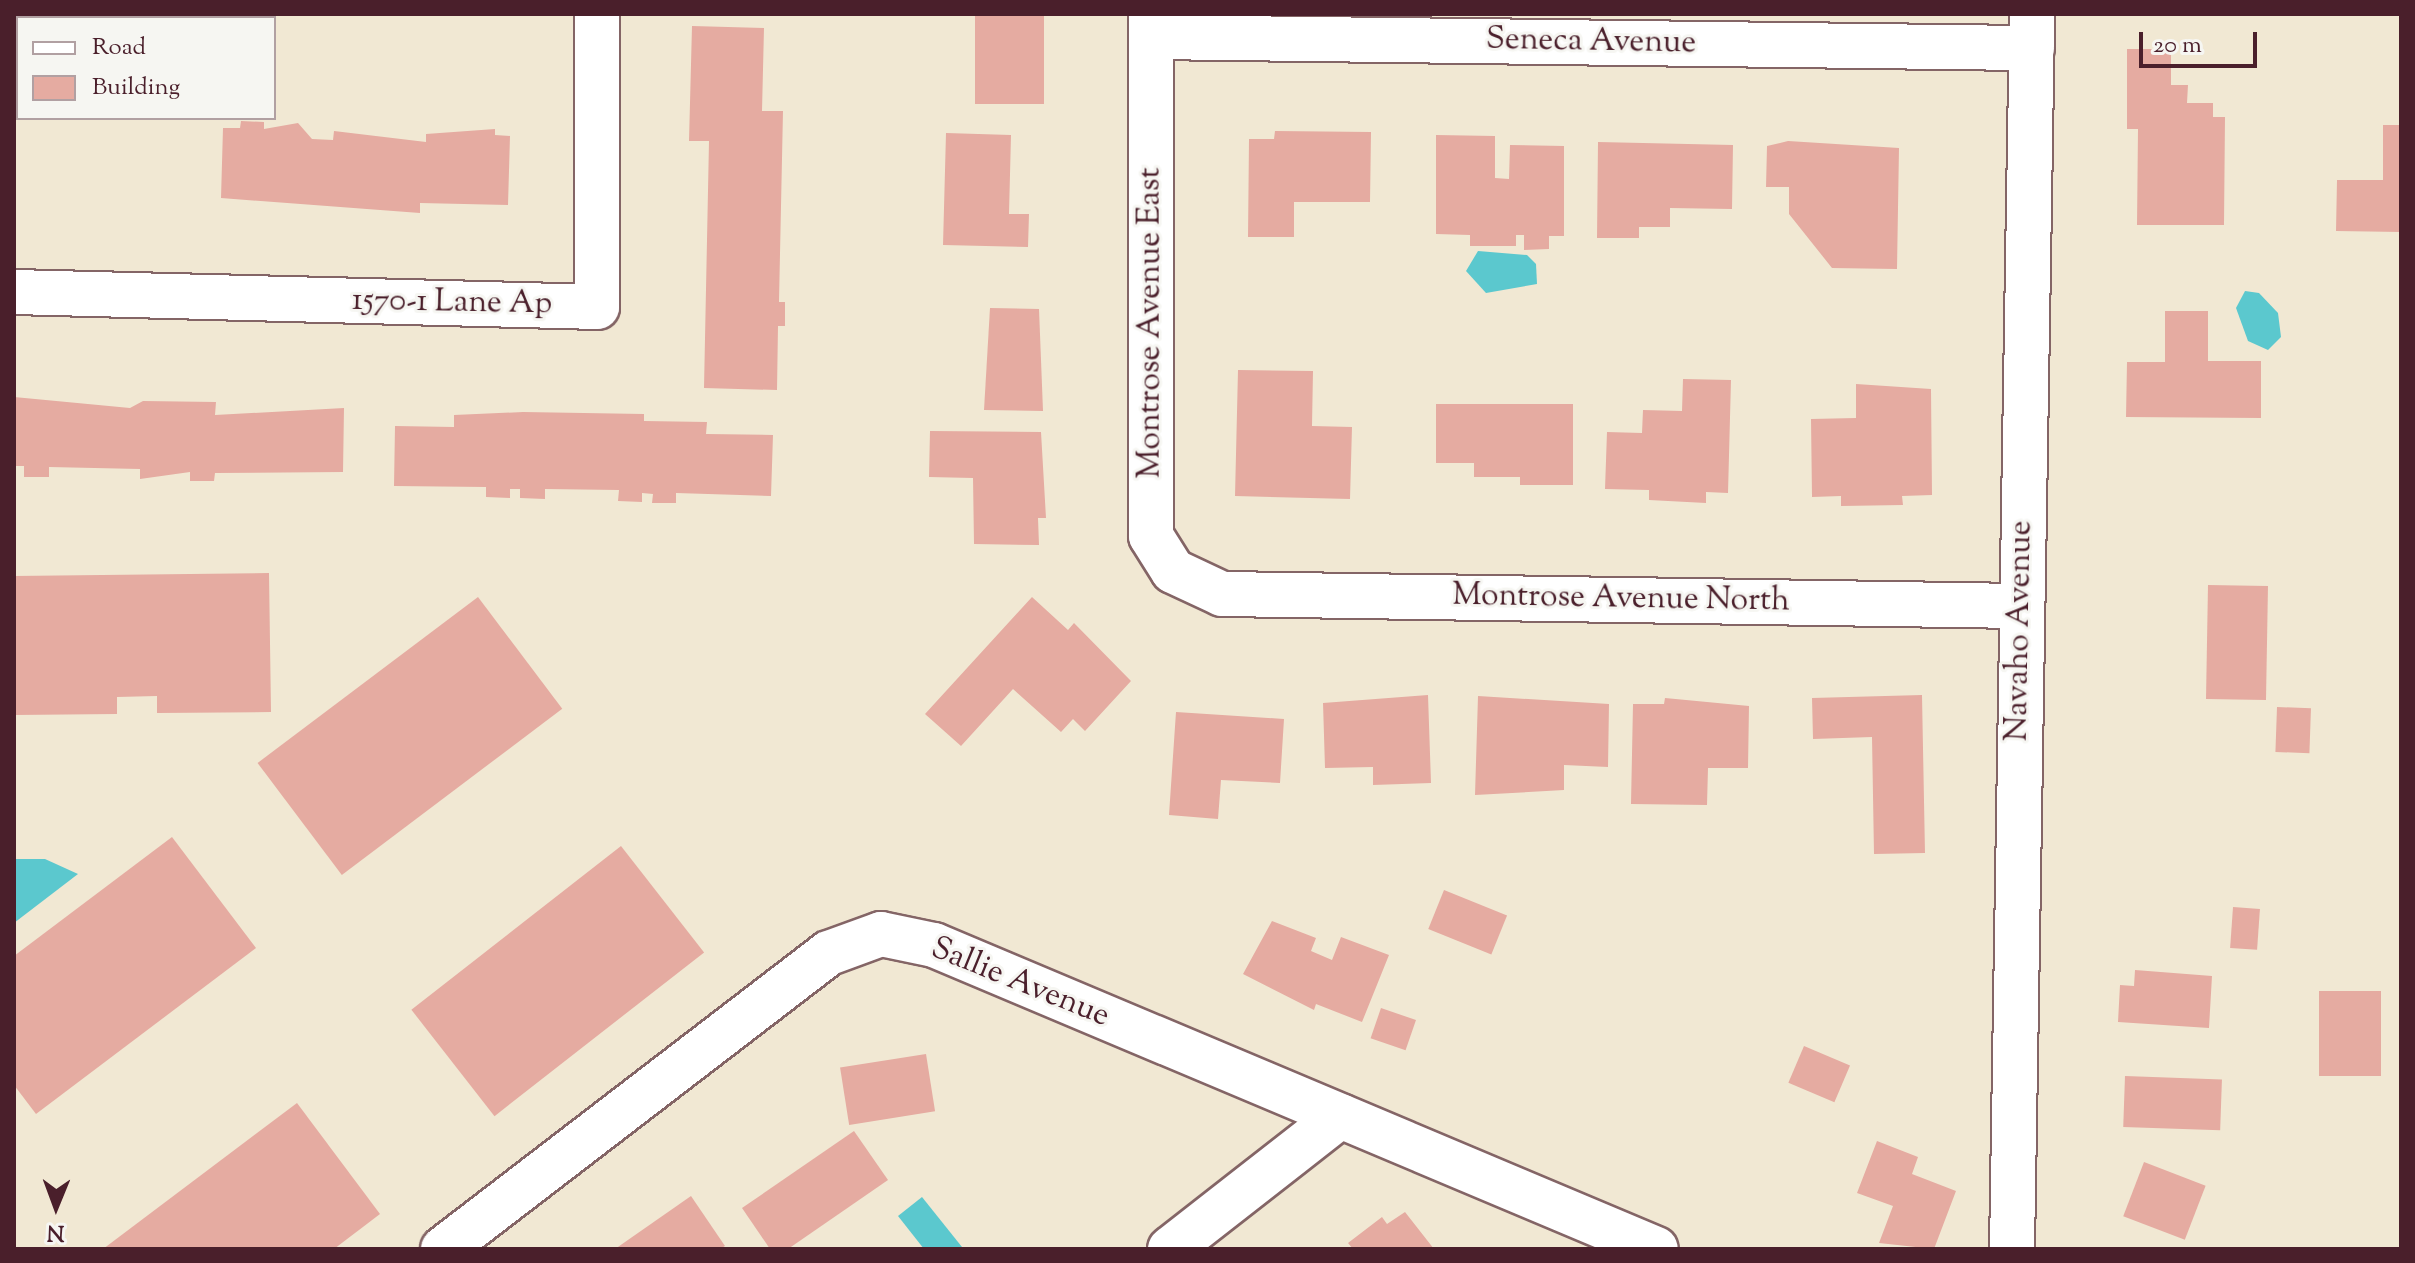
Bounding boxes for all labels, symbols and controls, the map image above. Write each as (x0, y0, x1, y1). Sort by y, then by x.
legend (16, 16, 276, 120)
scale bar (2143, 16, 2261, 66)
street label: Seneca Avenue (1485, 21, 1697, 63)
text: 20 m (2153, 29, 2202, 63)
text: Road (92, 31, 146, 65)
text: Building (92, 71, 180, 105)
street label: Montrose Avenue East (1132, 167, 1170, 479)
street label: 1570-1 Lane Ap (352, 282, 552, 324)
street label: Navaho Avenue (1999, 520, 2041, 742)
street label: Montrose Avenue North (1452, 577, 1790, 621)
street label: Sallie Avenue (925, 930, 1115, 1036)
north arrow (16, 1167, 96, 1247)
text: N (47, 1215, 65, 1247)

